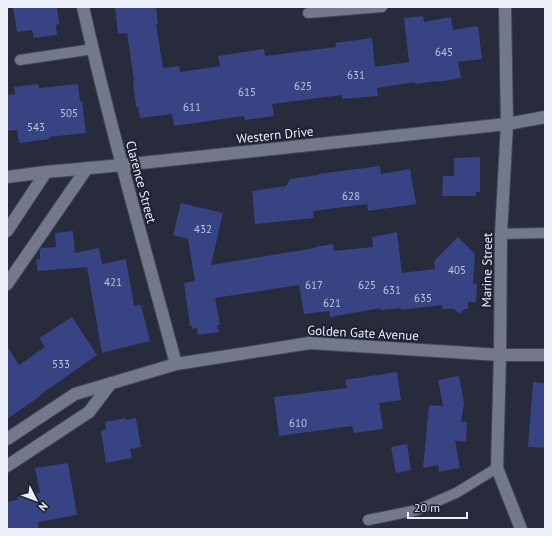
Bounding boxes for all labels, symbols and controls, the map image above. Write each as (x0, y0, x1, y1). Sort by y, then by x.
house number: 645 (435, 45, 453, 59)
house number: 631 (347, 68, 365, 82)
house number: 625 (294, 79, 312, 93)
house number: 615 (238, 85, 256, 99)
house number: 611 (183, 100, 201, 114)
house number: 505 (60, 106, 78, 120)
house number: 543 (27, 120, 45, 134)
street label: Western Drive (236, 123, 314, 147)
street label: Clarence Street (122, 139, 160, 226)
house number: 628 (342, 189, 360, 203)
house number: 432 (194, 222, 212, 236)
street label: Marine Street (478, 232, 496, 308)
house number: 405 (448, 263, 466, 277)
house number: 421 (104, 275, 122, 289)
house number: 617 (305, 278, 323, 292)
house number: 625 (358, 278, 376, 292)
house number: 631 (383, 283, 401, 297)
house number: 635 (414, 291, 432, 305)
house number: 621 (323, 296, 341, 310)
street label: Golden Gate Avenue (307, 322, 419, 344)
house number: 533 (52, 357, 70, 371)
house number: 610 (289, 416, 307, 430)
north arrow (16, 480, 56, 520)
scale bar (408, 494, 467, 520)
text: N (36, 499, 51, 514)
text: 20 m (414, 500, 440, 515)

